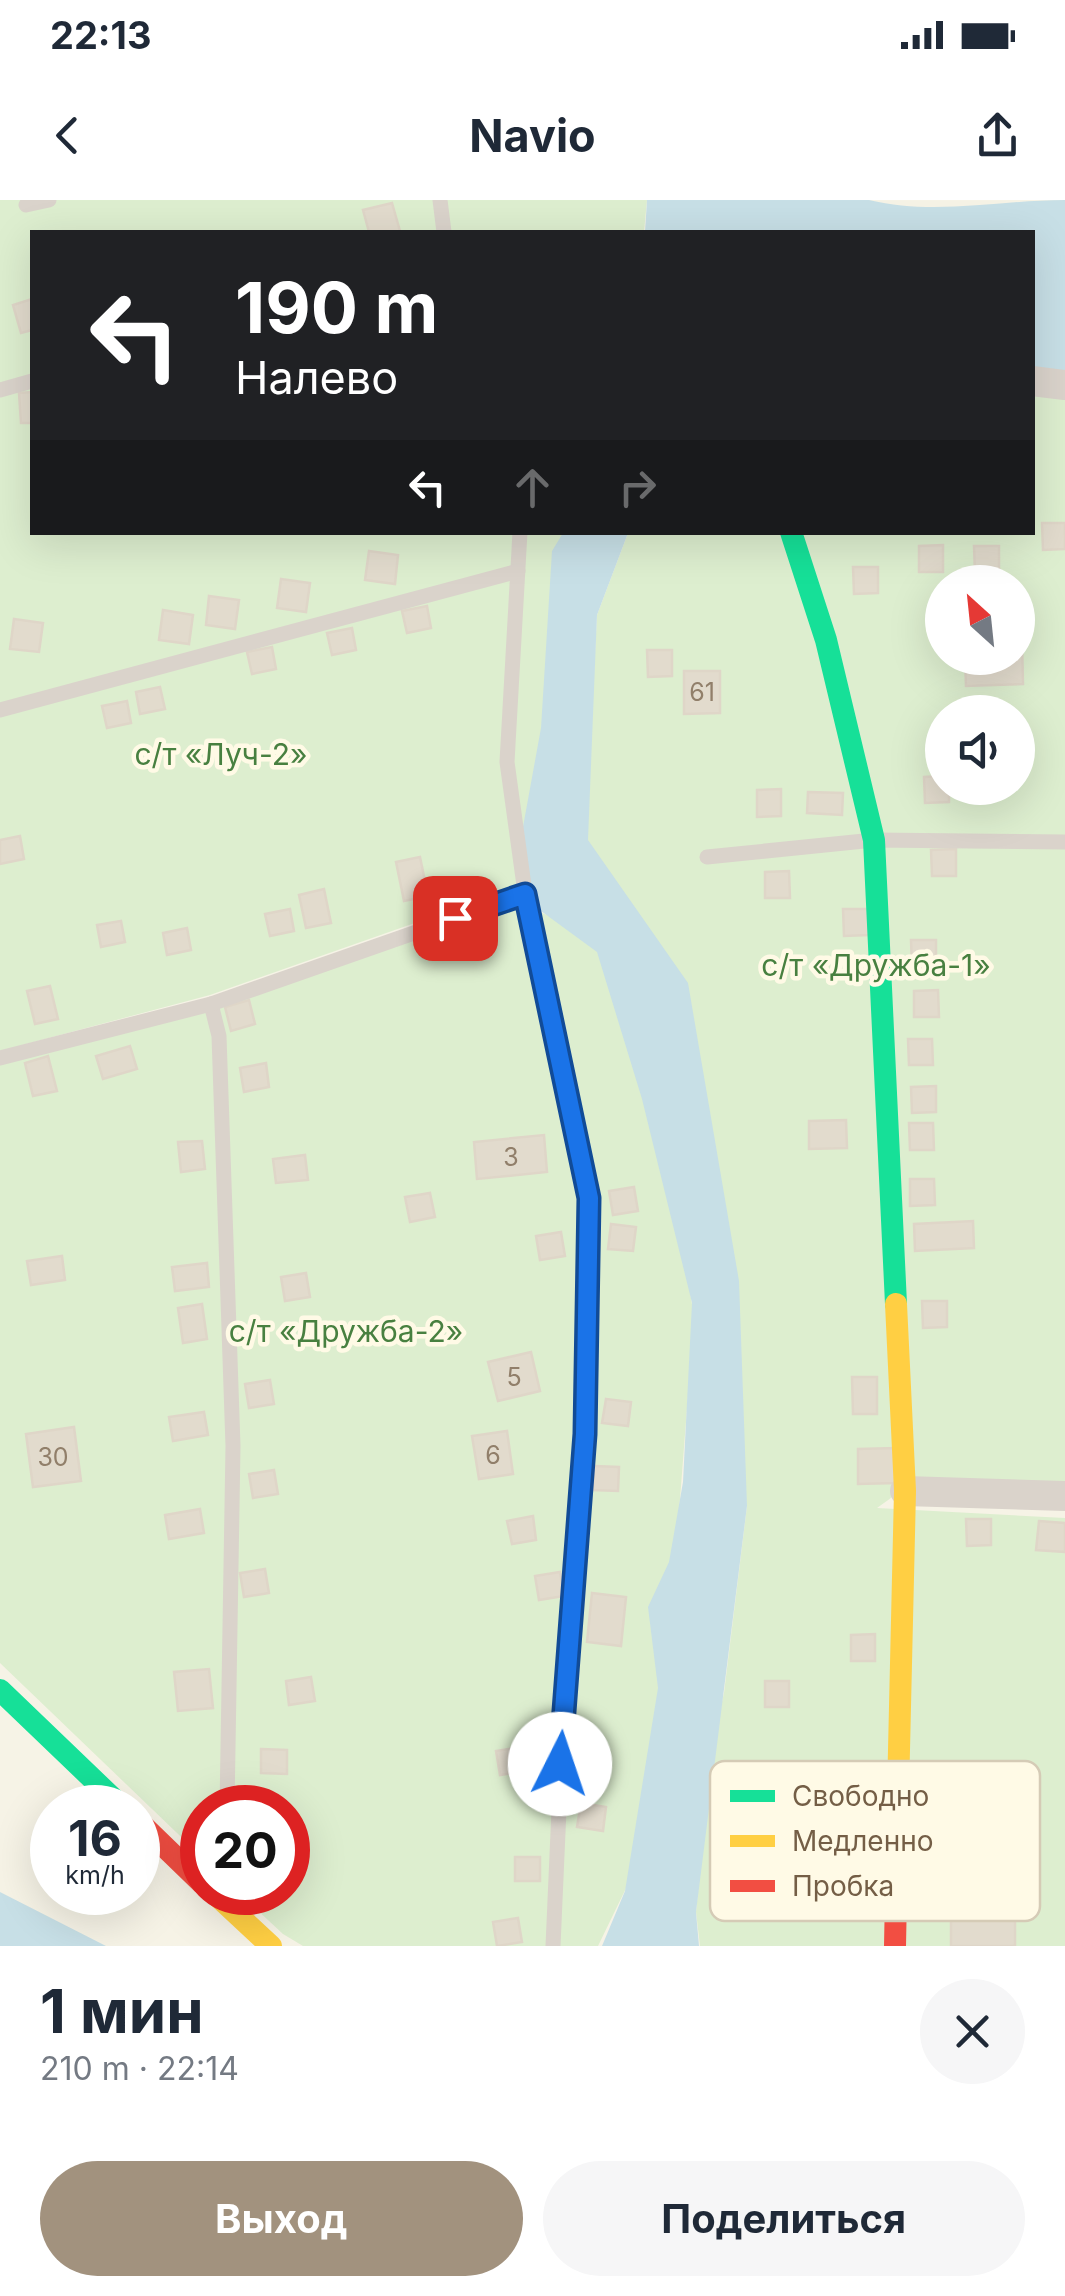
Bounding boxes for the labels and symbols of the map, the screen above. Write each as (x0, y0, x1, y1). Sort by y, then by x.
north arrow (925, 565, 1035, 675)
house number: 61 (689, 677, 715, 707)
park label: с/т «Луч-2» (134, 736, 308, 772)
pin (413, 876, 498, 961)
park label: с/т «Дружба-1» (761, 947, 991, 983)
house number: 3 (503, 1142, 519, 1172)
park label: с/т «Дружба-2» (229, 1313, 463, 1349)
house number: 5 (506, 1362, 522, 1392)
house number: 6 (485, 1440, 501, 1470)
house number: 30 (37, 1442, 69, 1472)
position arrow (508, 1712, 612, 1816)
legend (710, 1761, 1040, 1921)
text: Свободно (792, 1779, 929, 1813)
speed limit sign: 20 (180, 1785, 310, 1915)
text: Медленно (792, 1824, 934, 1858)
text: Пробка (792, 1869, 894, 1903)

